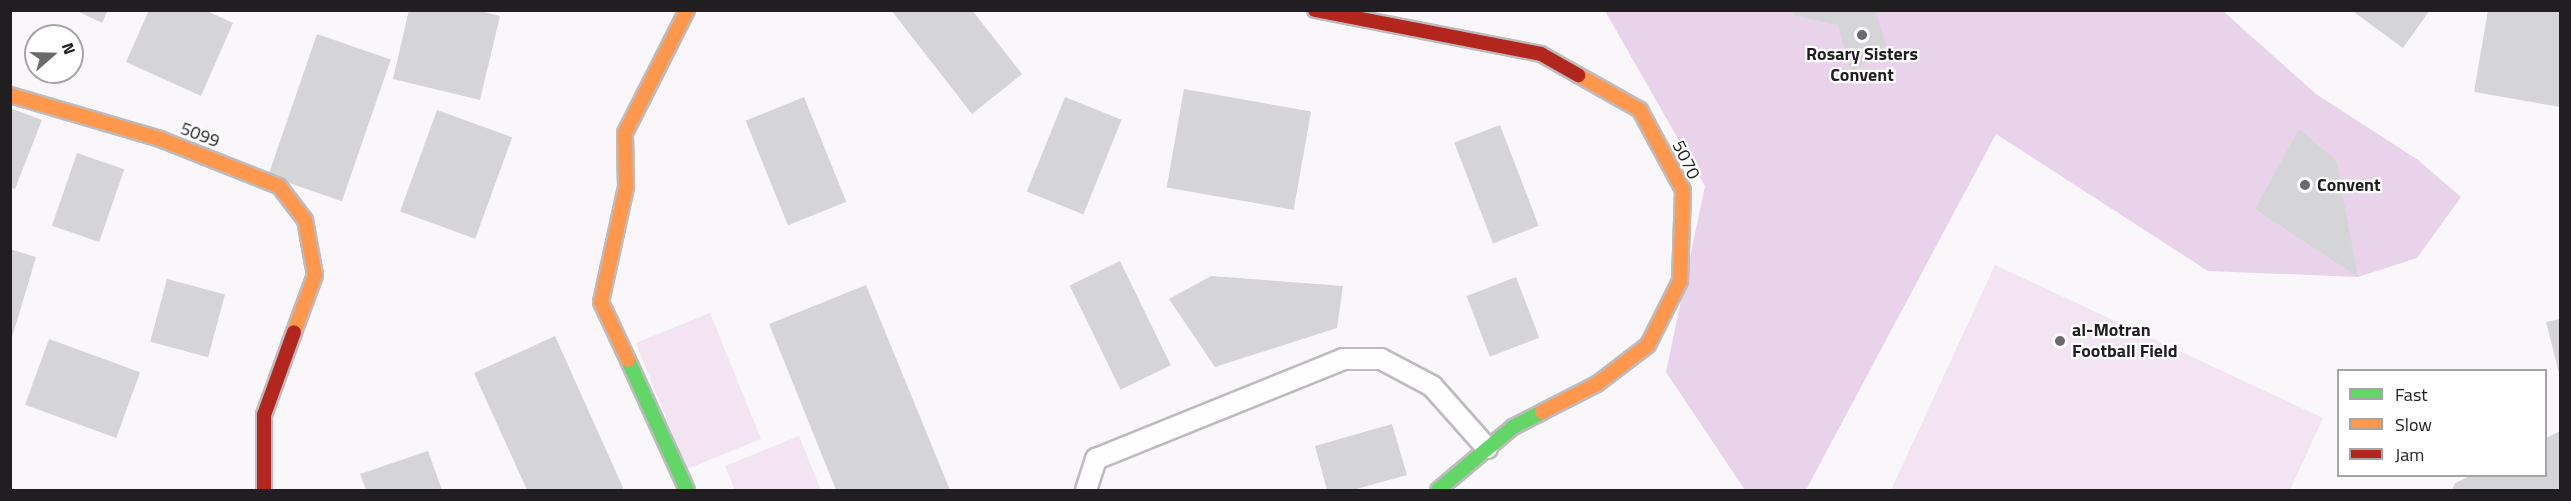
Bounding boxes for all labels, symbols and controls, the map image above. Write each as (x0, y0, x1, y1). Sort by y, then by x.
north arrow (24, 24, 84, 84)
marker: Rosary Sisters Convent (1855, 28, 1869, 42)
text: N (56, 39, 82, 58)
place label: Rosary Sisters Convent (1806, 44, 1918, 86)
street label: 5099 (177, 118, 223, 152)
street label: 5070 (1667, 137, 1705, 183)
place label: Convent (2317, 174, 2381, 196)
marker: Convent (2298, 178, 2312, 192)
place label: al-Motran Football Field (2072, 320, 2178, 362)
marker: al-Motran Football Field (2053, 334, 2067, 348)
legend (2337, 369, 2547, 477)
text: Fast (2395, 381, 2428, 408)
text: Slow (2395, 411, 2432, 438)
text: Jam (2395, 441, 2424, 468)

